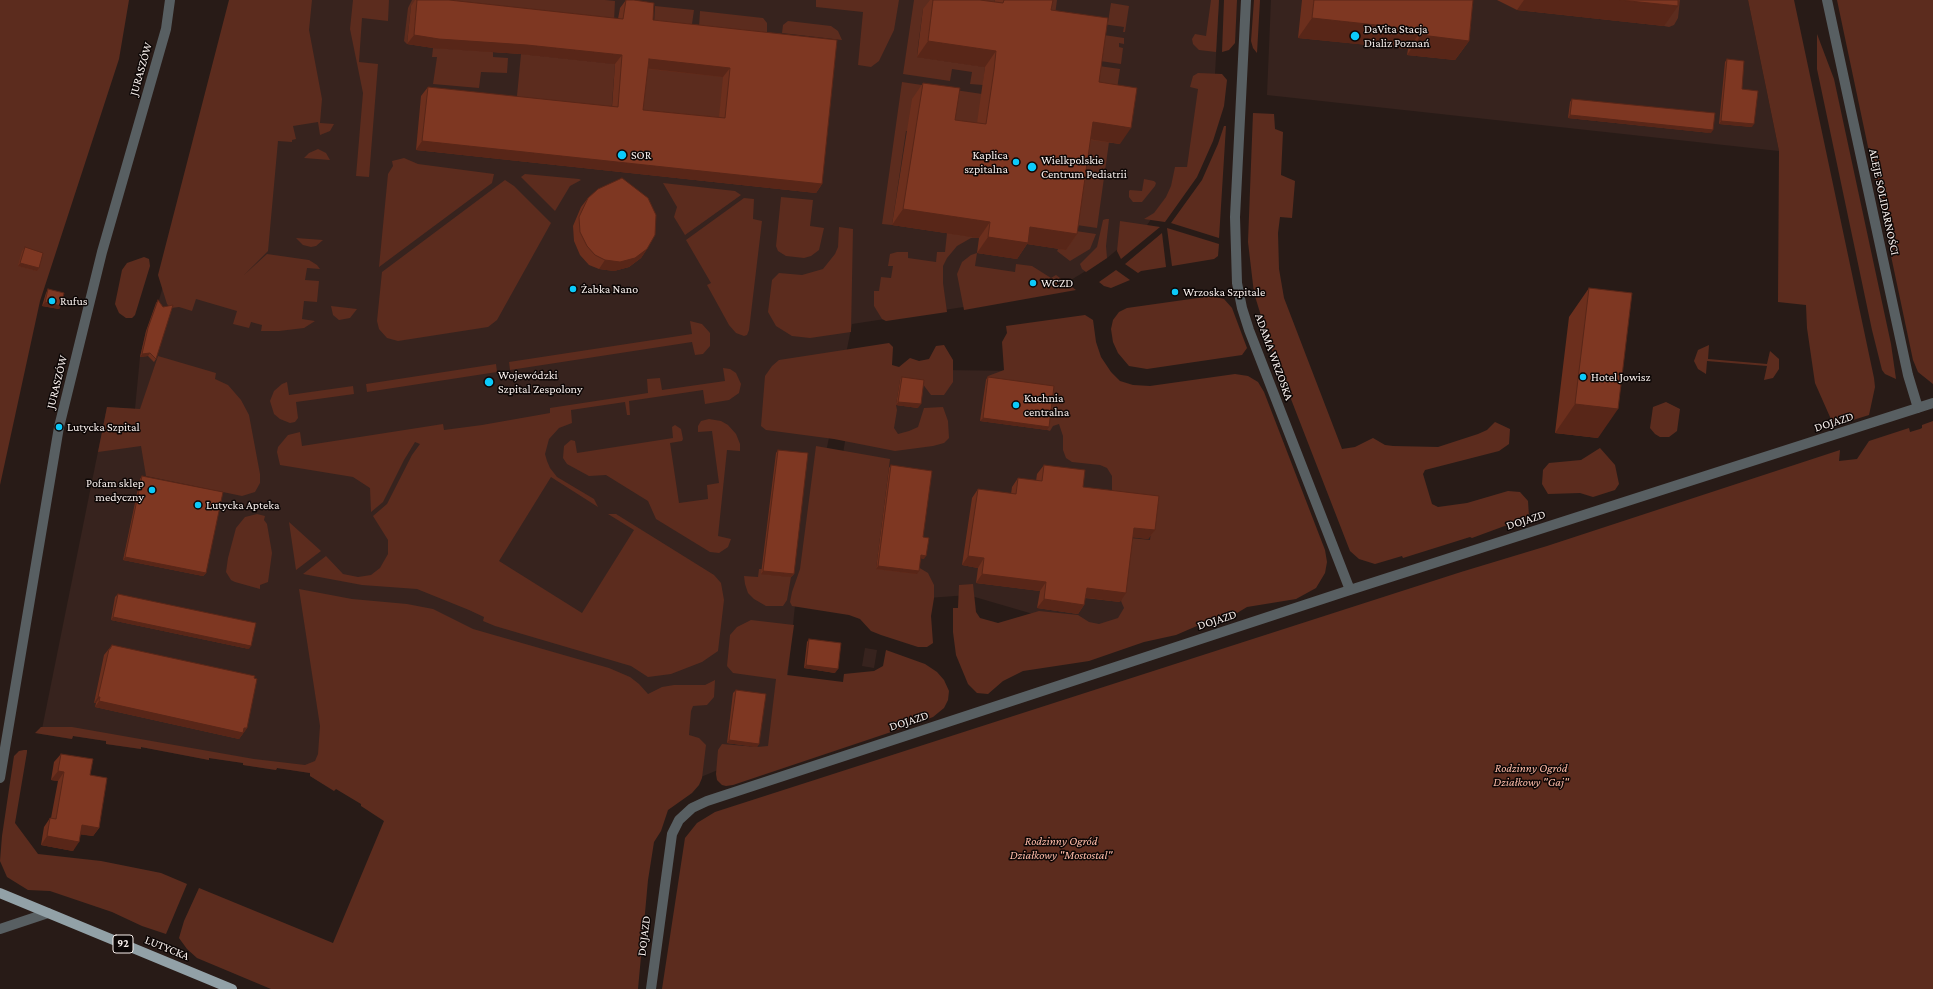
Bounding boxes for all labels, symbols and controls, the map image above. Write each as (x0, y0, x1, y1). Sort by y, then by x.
place label: DaVita Stacja Dializ Poznań (1364, 22, 1430, 50)
marker: DaVita Stacja Dializ Poznań (1349, 30, 1361, 42)
street label: JURASZÓW (126, 41, 156, 97)
street label: ALEJE SOLIDARNOŚCI (1866, 147, 1902, 257)
place label: SOR (631, 148, 651, 162)
place label: Kaplica szpitalna (964, 148, 1008, 176)
marker: SOR (616, 149, 628, 161)
place label: Wielkpolskie Centrum Pediatrii (1041, 153, 1127, 181)
marker: Kaplica szpitalna (1011, 157, 1021, 167)
marker: Wielkpolskie Centrum Pediatrii (1026, 161, 1038, 173)
place label: WCZD (1041, 276, 1073, 290)
marker: WCZD (1028, 278, 1038, 288)
place label: Żabka Nano (581, 282, 638, 296)
marker: Żabka Nano (568, 284, 578, 294)
place label: Wrzoska Szpitale (1183, 285, 1265, 299)
marker: Wrzoska Szpitale (1170, 287, 1180, 297)
place label: Rufus (60, 294, 87, 308)
marker: Rufus (47, 296, 57, 306)
street label: ADAMA WRZOSKA (1252, 312, 1296, 402)
street label: JURASZÓW (43, 354, 71, 410)
place label: Wojewódzki Szpital Zespolony (498, 368, 583, 396)
place label: Hotel Jowisz (1591, 370, 1651, 384)
marker: Hotel Jowisz (1578, 372, 1588, 382)
marker: Wojewódzki Szpital Zespolony (483, 376, 495, 388)
place label: Kuchnia centralna (1024, 391, 1069, 419)
marker: Kuchnia centralna (1011, 400, 1021, 410)
street label: DOJAZD (1812, 409, 1856, 435)
place label: Lutycka Szpital (67, 420, 140, 434)
marker: Lutycka Szpital (54, 422, 64, 432)
place label: Pofam sklep medyczny (86, 476, 144, 504)
marker: Pofam sklep medyczny (147, 485, 157, 495)
place label: Lutycka Apteka (206, 498, 279, 512)
marker: Lutycka Apteka (193, 500, 203, 510)
street label: DOJAZD (1504, 507, 1548, 533)
street label: DOJAZD (1195, 607, 1239, 633)
street label: DOJAZD (887, 708, 931, 734)
park label: Rodzinny Ogród Działkowy "Gaj" (1493, 761, 1569, 789)
park label: Rodzinny Ogród Działkowy "Mostostal" (1010, 834, 1112, 862)
street label: DOJAZD (634, 915, 654, 957)
street label: LUTYCKA (143, 933, 191, 963)
road number: 92 (113, 935, 133, 953)

